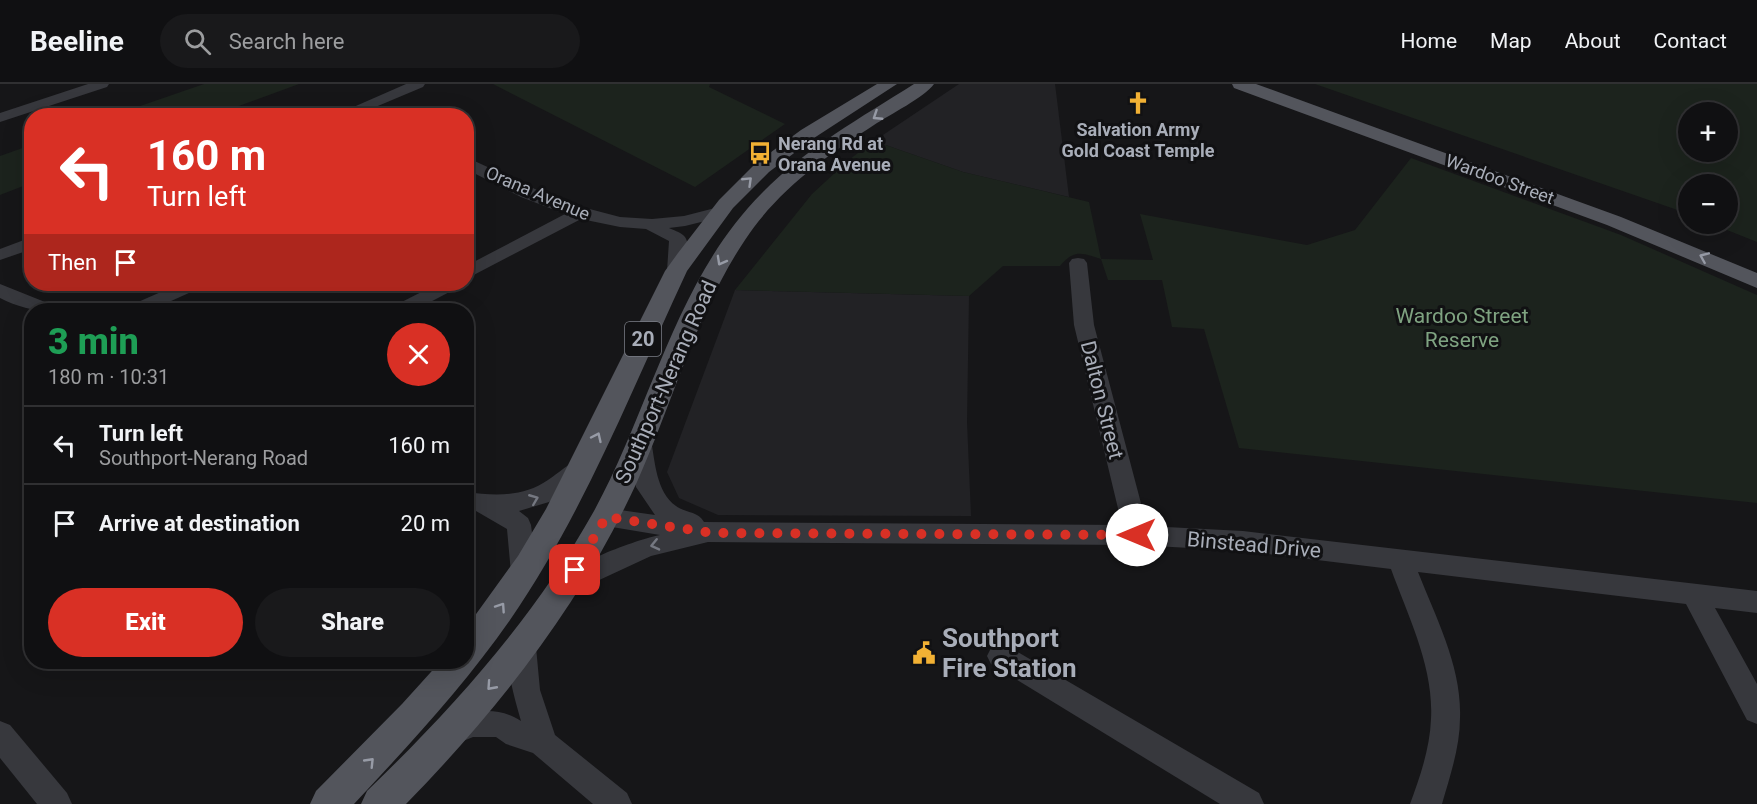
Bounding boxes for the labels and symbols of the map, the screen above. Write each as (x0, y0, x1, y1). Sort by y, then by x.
church icon: Salvation Army Gold Coast Temple (1125, 90, 1151, 116)
one-way arrow (873, 108, 883, 120)
place label: Salvation Army Gold Coast Temple (1062, 119, 1215, 161)
place label: Nerang Rd at Orana Avenue (778, 133, 891, 175)
bus stop icon: Nerang Rd at Orana Avenue (747, 140, 773, 166)
street label: Wardoo Street (1443, 150, 1557, 208)
street label: Orana Avenue (483, 162, 593, 224)
one-way arrow (741, 177, 752, 188)
one-way arrow (1699, 252, 1710, 264)
one-way arrow (717, 255, 728, 265)
street label: Southport-Nerang Road (610, 277, 722, 487)
park label: Wardoo Street Reserve (1395, 304, 1529, 352)
road number: 20 (625, 322, 661, 356)
street label: Dalton Street (1076, 338, 1128, 462)
one-way arrow (589, 433, 601, 444)
one-way arrow (528, 493, 538, 506)
position arrow (1105, 503, 1169, 567)
street label: Binstead Drive (1186, 527, 1322, 563)
one-way arrow (651, 538, 661, 551)
pin (549, 544, 600, 595)
one-way arrow (494, 602, 505, 613)
place label: Southport Fire Station (942, 623, 1077, 683)
public building icon: Southport Fire Station (911, 640, 937, 666)
one-way arrow (487, 679, 498, 690)
one-way arrow (362, 759, 373, 770)

